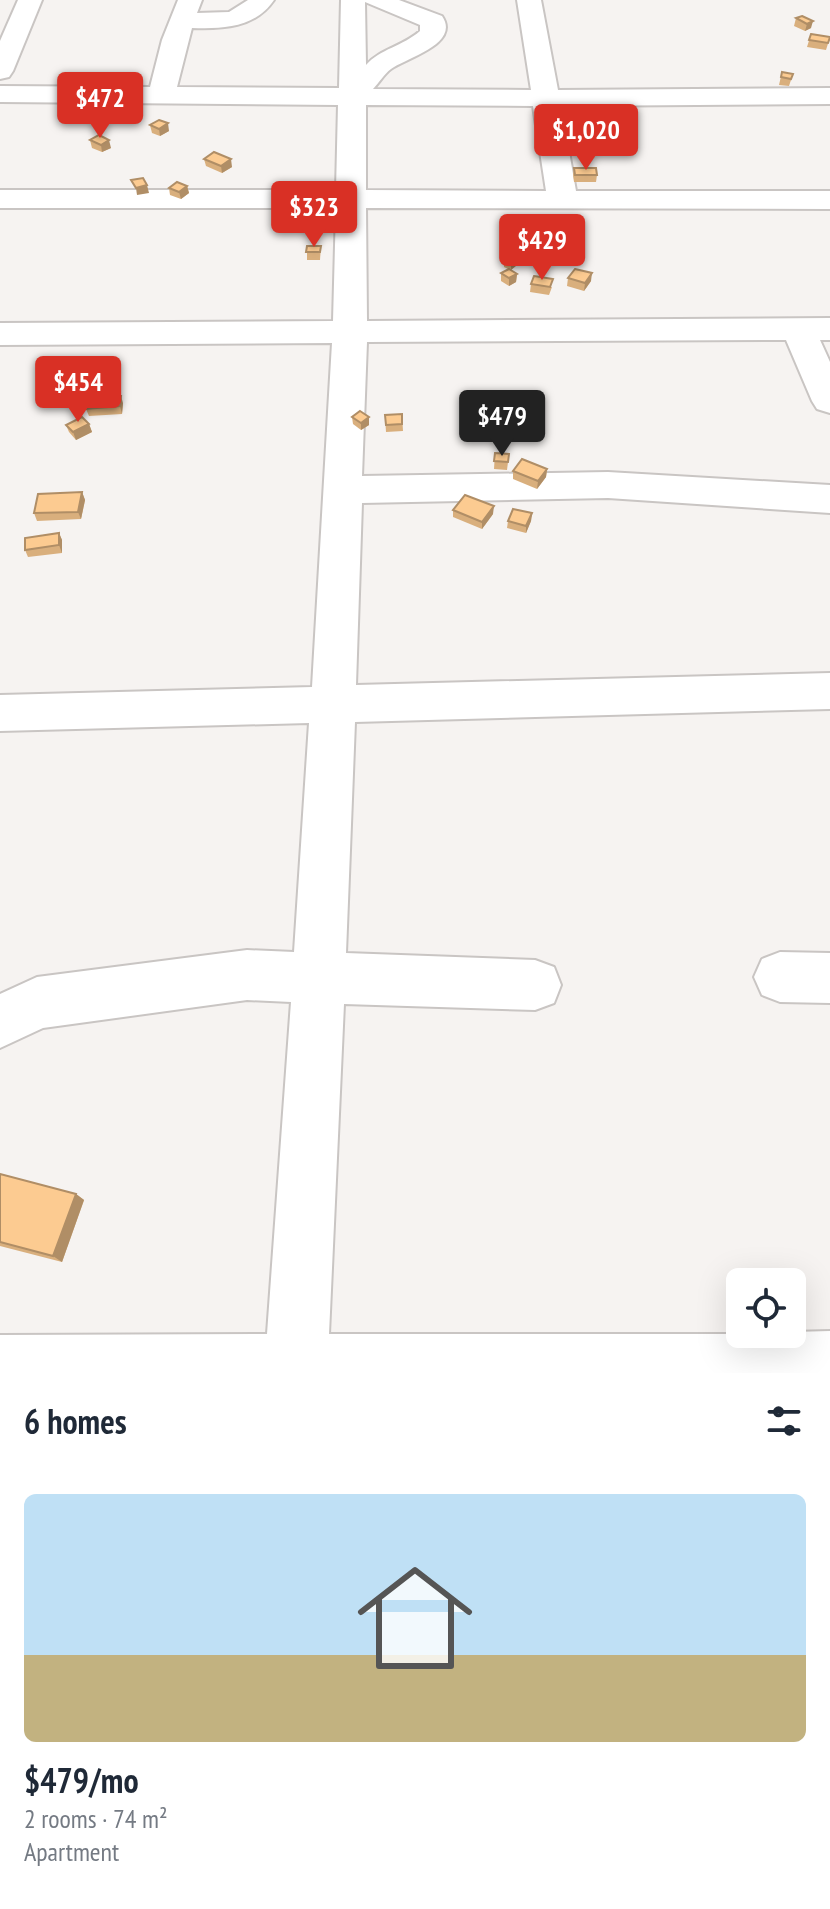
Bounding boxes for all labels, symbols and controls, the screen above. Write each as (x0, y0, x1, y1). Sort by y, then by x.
pin: $472 (53, 72, 147, 140)
text: $472 (75, 81, 125, 114)
pin: $1,020 (521, 104, 651, 172)
text: $1,020 (552, 113, 620, 146)
pin: $323 (267, 181, 361, 249)
text: $323 (289, 190, 339, 223)
pin: $429 (495, 214, 589, 282)
text: $429 (517, 223, 567, 256)
pin: $454 (31, 356, 125, 424)
text: $454 (53, 365, 103, 398)
pin: $479 (455, 390, 549, 458)
text: $479 (477, 399, 527, 432)
map controls (726, 1268, 806, 1348)
button: locate (726, 1268, 806, 1348)
text: 6 homes (24, 1399, 127, 1443)
icon: filters (762, 1399, 806, 1443)
icon: home (343, 1546, 487, 1690)
text: $479/mo (24, 1758, 139, 1802)
text: 2 rooms · 74 m² (24, 1802, 168, 1835)
text: Apartment (24, 1835, 119, 1868)

